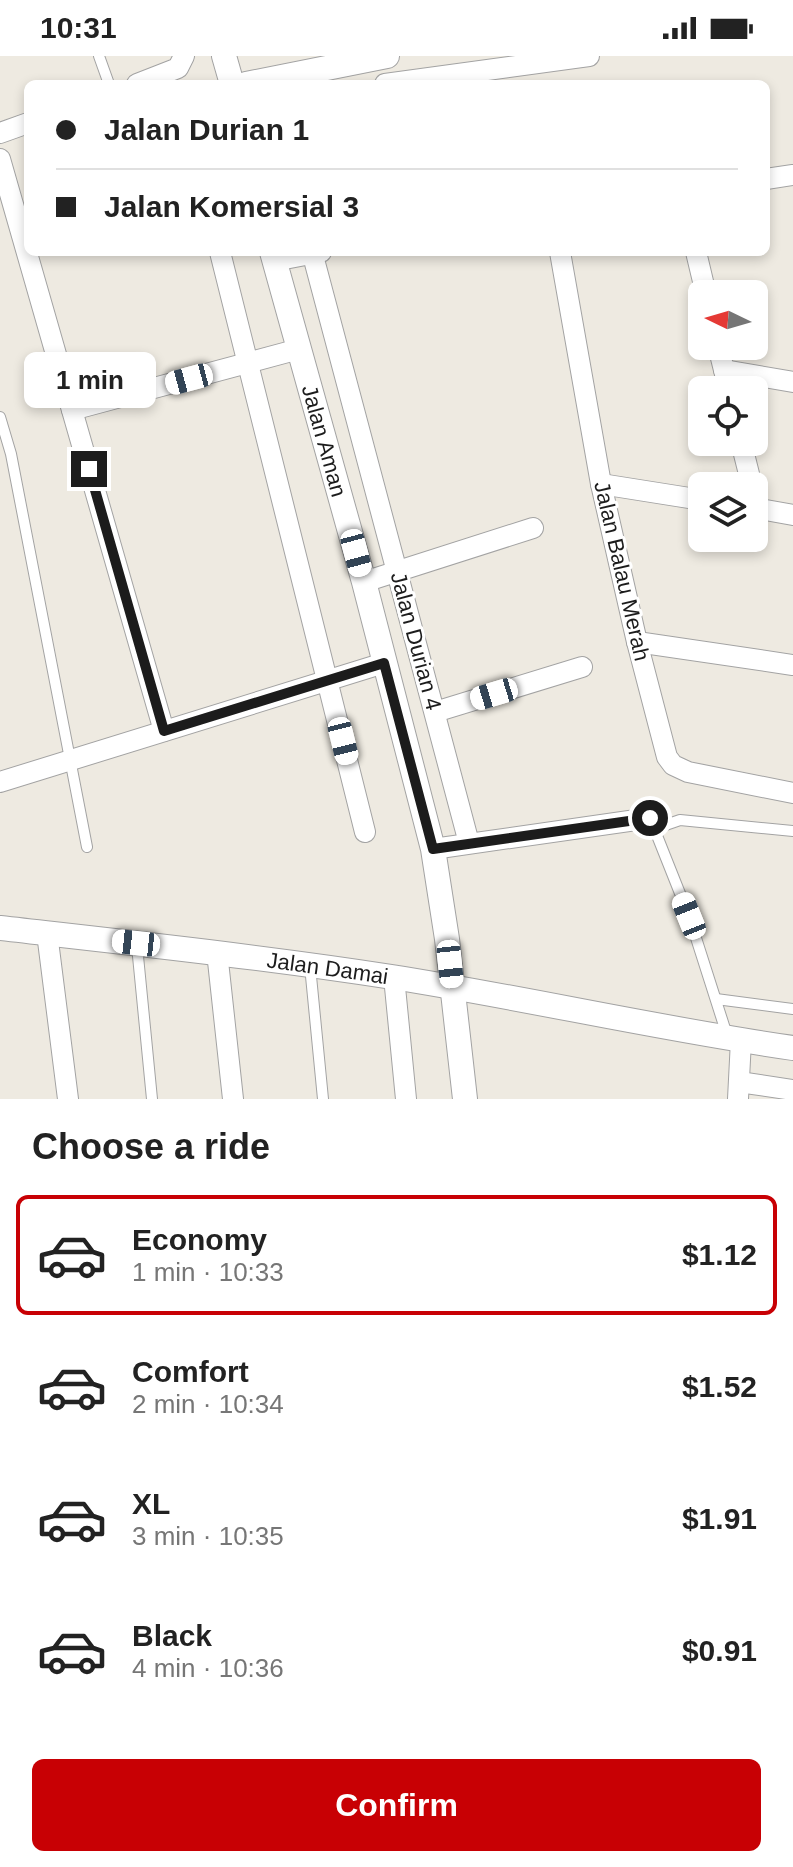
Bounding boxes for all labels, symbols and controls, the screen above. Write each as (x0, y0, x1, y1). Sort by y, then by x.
text: 10:31 (40, 11, 117, 44)
text: Jalan Durian 1 (104, 113, 309, 146)
text: Jalan Komersial 3 (104, 190, 359, 223)
north arrow (688, 280, 768, 360)
map controls (688, 280, 768, 552)
callout: 1 min (23, 353, 155, 409)
car (163, 361, 215, 397)
text: 1 min (56, 365, 124, 395)
button: locate (688, 376, 768, 456)
street label: Jalan Aman (297, 382, 352, 500)
route end (71, 451, 107, 487)
button: layers (688, 472, 768, 552)
street label: Jalan Balau Merah (589, 479, 655, 663)
car (338, 527, 374, 579)
street label: Jalan Durian 4 (386, 569, 446, 713)
car (468, 676, 520, 712)
car (326, 715, 360, 767)
route start (632, 800, 668, 836)
car (669, 889, 709, 943)
car (111, 929, 161, 957)
car (436, 939, 464, 989)
street label: Jalan Damai (265, 947, 390, 989)
text: Choose a ride (32, 1126, 270, 1167)
icon: car (36, 1219, 108, 1291)
text: Economy (132, 1223, 267, 1256)
text: $1.12 (682, 1238, 757, 1271)
text: 1 min · 10:33 (132, 1257, 284, 1287)
icon: car (36, 1351, 108, 1423)
text: Comfort (132, 1355, 249, 1388)
text: $1.52 (682, 1370, 757, 1403)
text: 2 min · 10:34 (132, 1389, 284, 1419)
icon: car (36, 1483, 108, 1555)
text: XL (132, 1487, 170, 1520)
text: $1.91 (682, 1502, 757, 1535)
text: 3 min · 10:35 (132, 1521, 284, 1551)
icon: car (36, 1615, 108, 1687)
text: Black (132, 1619, 212, 1652)
text: $0.91 (682, 1634, 757, 1667)
text: 4 min · 10:36 (132, 1653, 284, 1683)
button: Confirm (32, 1759, 761, 1851)

